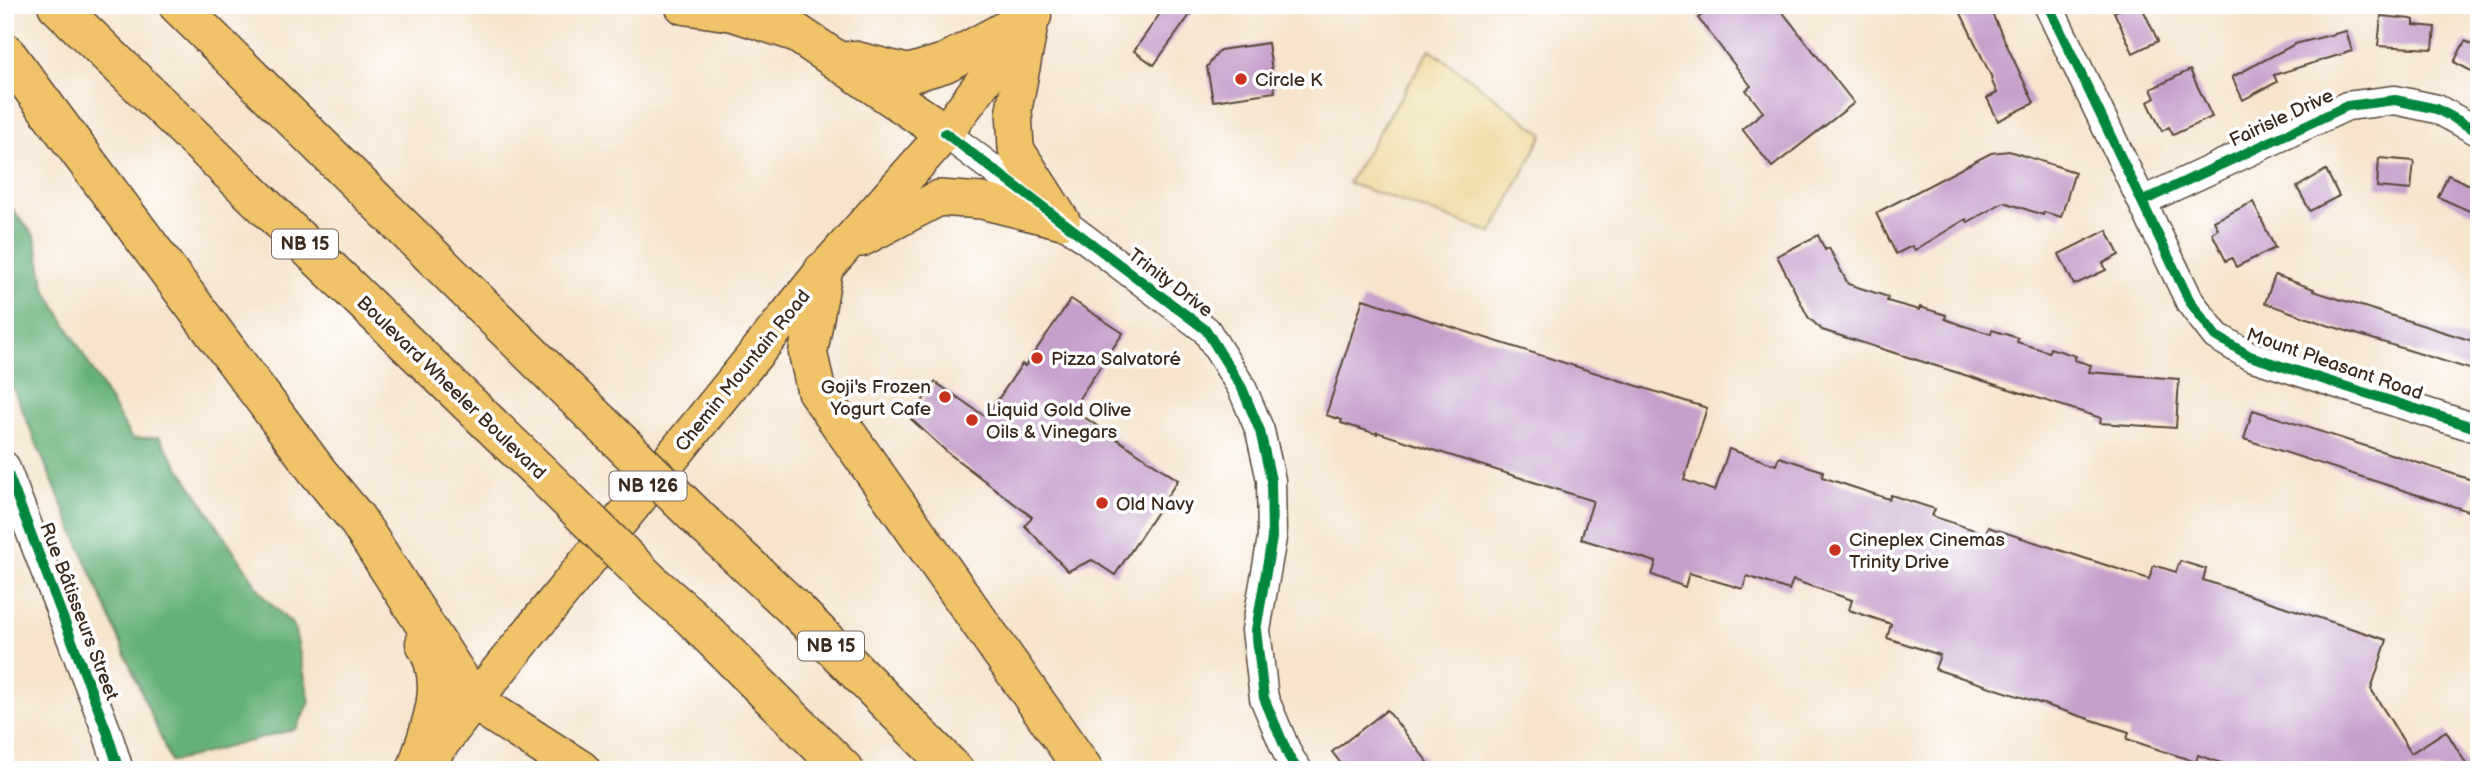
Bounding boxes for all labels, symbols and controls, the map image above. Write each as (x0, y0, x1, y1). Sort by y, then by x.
place label: Circle K (1255, 69, 1323, 92)
marker: Circle K (1233, 71, 1249, 87)
street label: Fairisle Drive (2226, 84, 2337, 152)
road number: NB 15 (272, 230, 338, 258)
street label: Trinity Drive (1123, 244, 1217, 322)
street label: Chemin Mountain Road (671, 285, 816, 457)
street label: Boulevard Wheeler Boulevard (351, 291, 550, 485)
street label: Mount Pleasant Road (2243, 323, 2426, 405)
place label: Pizza Salvatoré (1051, 348, 1181, 371)
marker: Pizza Salvatoré (1029, 350, 1045, 366)
place label: Goji's Frozen Yogurt Cafe (821, 376, 931, 421)
marker: Goji's Frozen Yogurt Cafe (937, 389, 953, 405)
place label: Liquid Gold Olive Oils & Vinegars (986, 399, 1131, 444)
marker: Liquid Gold Olive Oils & Vinegars (964, 412, 980, 428)
road number: NB 126 (610, 472, 686, 500)
place label: Old Navy (1116, 493, 1194, 516)
marker: Old Navy (1094, 495, 1110, 511)
street label: Rue Bâtisseurs Street (34, 519, 123, 704)
place label: Cineplex Cinemas Trinity Drive (1849, 529, 2005, 574)
marker: Cineplex Cinemas Trinity Drive (1827, 542, 1843, 558)
road number: NB 15 (798, 632, 864, 660)

